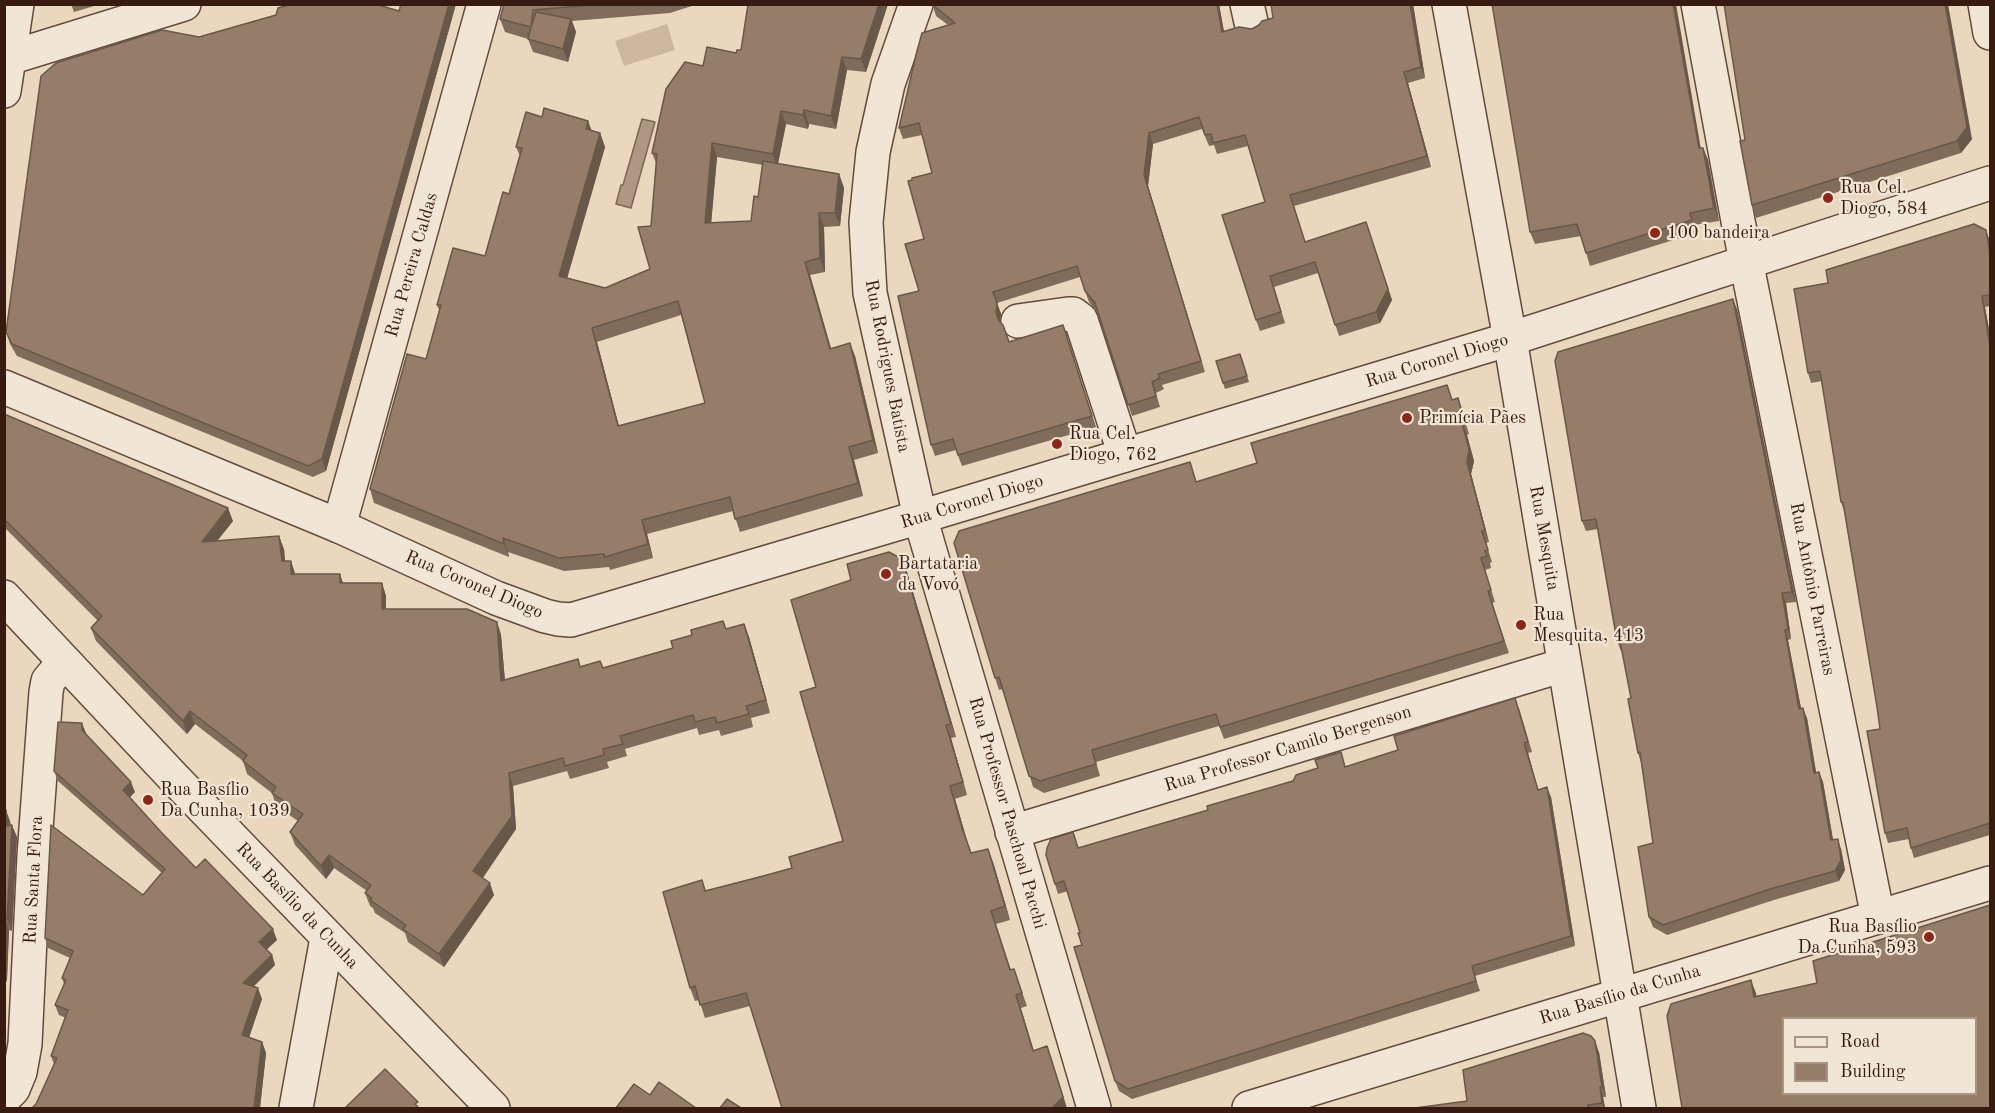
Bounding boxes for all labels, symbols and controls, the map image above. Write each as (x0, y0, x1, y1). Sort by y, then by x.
place label: Rua Cel. Diogo, 584 (1840, 177, 1928, 219)
street label: Rua Pereira Caldas (381, 190, 443, 340)
marker: Rua Cel. Diogo, 584 (1821, 191, 1835, 205)
place label: 100 bandeira (1667, 222, 1770, 244)
marker: 100 bandeira (1648, 226, 1662, 240)
street label: Rua Rodrigues Batista (860, 278, 914, 454)
street label: Rua Coronel Diogo (1363, 329, 1511, 393)
place label: Primícia Pães (1419, 407, 1526, 429)
marker: Primícia Pães (1400, 411, 1414, 425)
place label: Rua Cel. Diogo, 762 (1069, 423, 1157, 466)
marker: Rua Cel. Diogo, 762 (1050, 437, 1064, 451)
street label: Rua Coronel Diogo (898, 470, 1046, 534)
street label: Rua Mesquita (1524, 484, 1564, 592)
street label: Rua Antônio Parreiras (1785, 501, 1839, 677)
street label: Rua Coronel Diogo (402, 546, 546, 624)
place label: Bartataria da Vovó (898, 553, 978, 596)
marker: Bartataria da Vovó (879, 567, 893, 581)
place label: Rua Mesquita, 413 (1533, 604, 1644, 646)
marker: Rua Mesquita, 413 (1514, 618, 1528, 632)
street label: Rua Professor Paschoal Pacchi (963, 694, 1051, 932)
street label: Rua Professor Camilo Bergenson (1162, 701, 1414, 797)
place label: Rua Basílio Da Cunha, 1039 (160, 779, 290, 822)
marker: Rua Basílio Da Cunha, 1039 (141, 793, 155, 807)
street label: Rua Santa Flora (20, 815, 48, 945)
street label: Rua Basílio da Cunha (231, 838, 363, 974)
place label: Rua Basílio Da Cunha, 593 (1798, 916, 1917, 958)
marker: Rua Basílio Da Cunha, 593 (1922, 930, 1936, 944)
street label: Rua Basílio da Cunha (1537, 960, 1703, 1030)
legend (1782, 1017, 1977, 1095)
text: Road (1840, 1033, 1880, 1051)
text: Building (1840, 1063, 1905, 1081)

